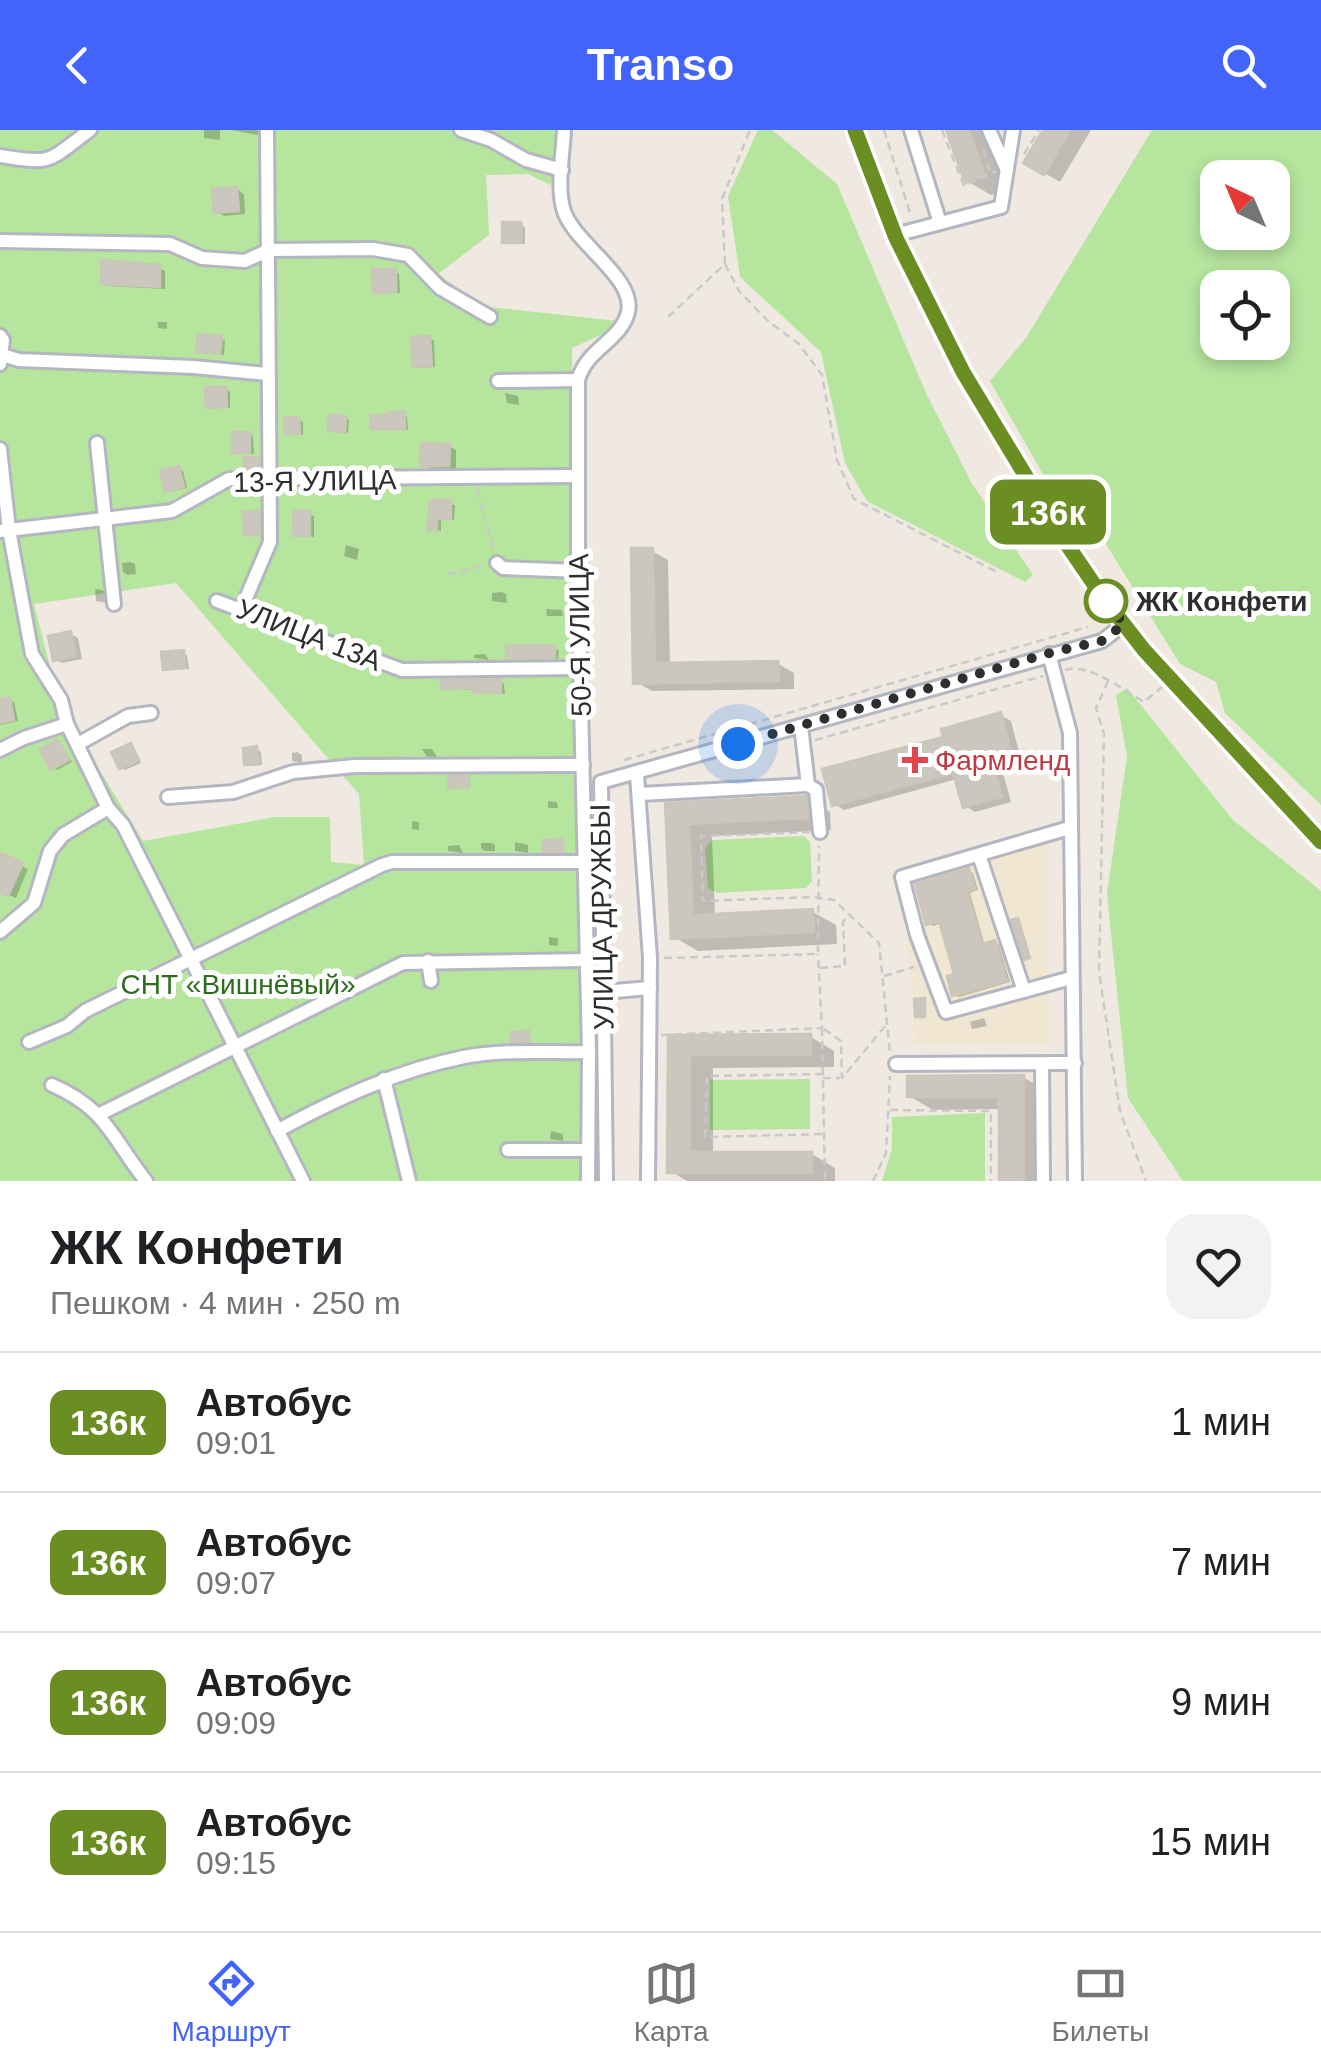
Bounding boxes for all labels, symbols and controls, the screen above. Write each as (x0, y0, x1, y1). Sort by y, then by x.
icon: back (50, 38, 105, 93)
icon: search (1216, 38, 1271, 93)
text: Transo (587, 39, 734, 90)
north arrow (1200, 160, 1290, 250)
map controls (1200, 160, 1290, 360)
button: locate (1200, 270, 1290, 360)
street label: 13-Я УЛИЦА (233, 464, 397, 498)
line badge: 136к (978, 480, 1118, 544)
text: 136к (1010, 493, 1086, 532)
street label: 50-Я УЛИЦА (563, 553, 597, 717)
marker: ЖК Конфети (1085, 580, 1127, 622)
place label: ЖК Конфети (1135, 586, 1308, 617)
street label: УЛИЦА 13А (232, 593, 386, 677)
your location (713, 719, 763, 769)
place label: Фармленд (935, 745, 1070, 776)
marker: Фармленд (904, 749, 926, 771)
street label: УЛИЦА ДРУЖБЫ (585, 804, 619, 1030)
park label: СНТ «Вишнёвый» (121, 969, 355, 1000)
button: heart (1166, 1214, 1271, 1319)
text: ЖК Конфети (50, 1221, 344, 1274)
text: Пешком · 4 мин · 250 m (50, 1285, 401, 1321)
text: Автобус (196, 1382, 352, 1424)
text: 1 мин (1171, 1401, 1271, 1443)
text: 136к (70, 1403, 146, 1442)
text: 09:01 (196, 1425, 276, 1461)
text: Автобус (196, 1522, 352, 1564)
text: 7 мин (1171, 1541, 1271, 1583)
text: 136к (70, 1543, 146, 1582)
text: 09:07 (196, 1565, 276, 1601)
text: Автобус (196, 1662, 352, 1704)
text: 9 мин (1171, 1681, 1271, 1723)
text: 136к (70, 1683, 146, 1722)
text: 09:09 (196, 1705, 276, 1741)
text: Автобус (196, 1802, 352, 1844)
text: 15 мин (1150, 1821, 1271, 1863)
text: 136к (70, 1823, 146, 1862)
text: 09:15 (196, 1845, 276, 1881)
tab: Маршрут (171, 1956, 291, 2048)
tab: Карта (634, 1956, 709, 2048)
tab: Билеты (1052, 1956, 1150, 2048)

